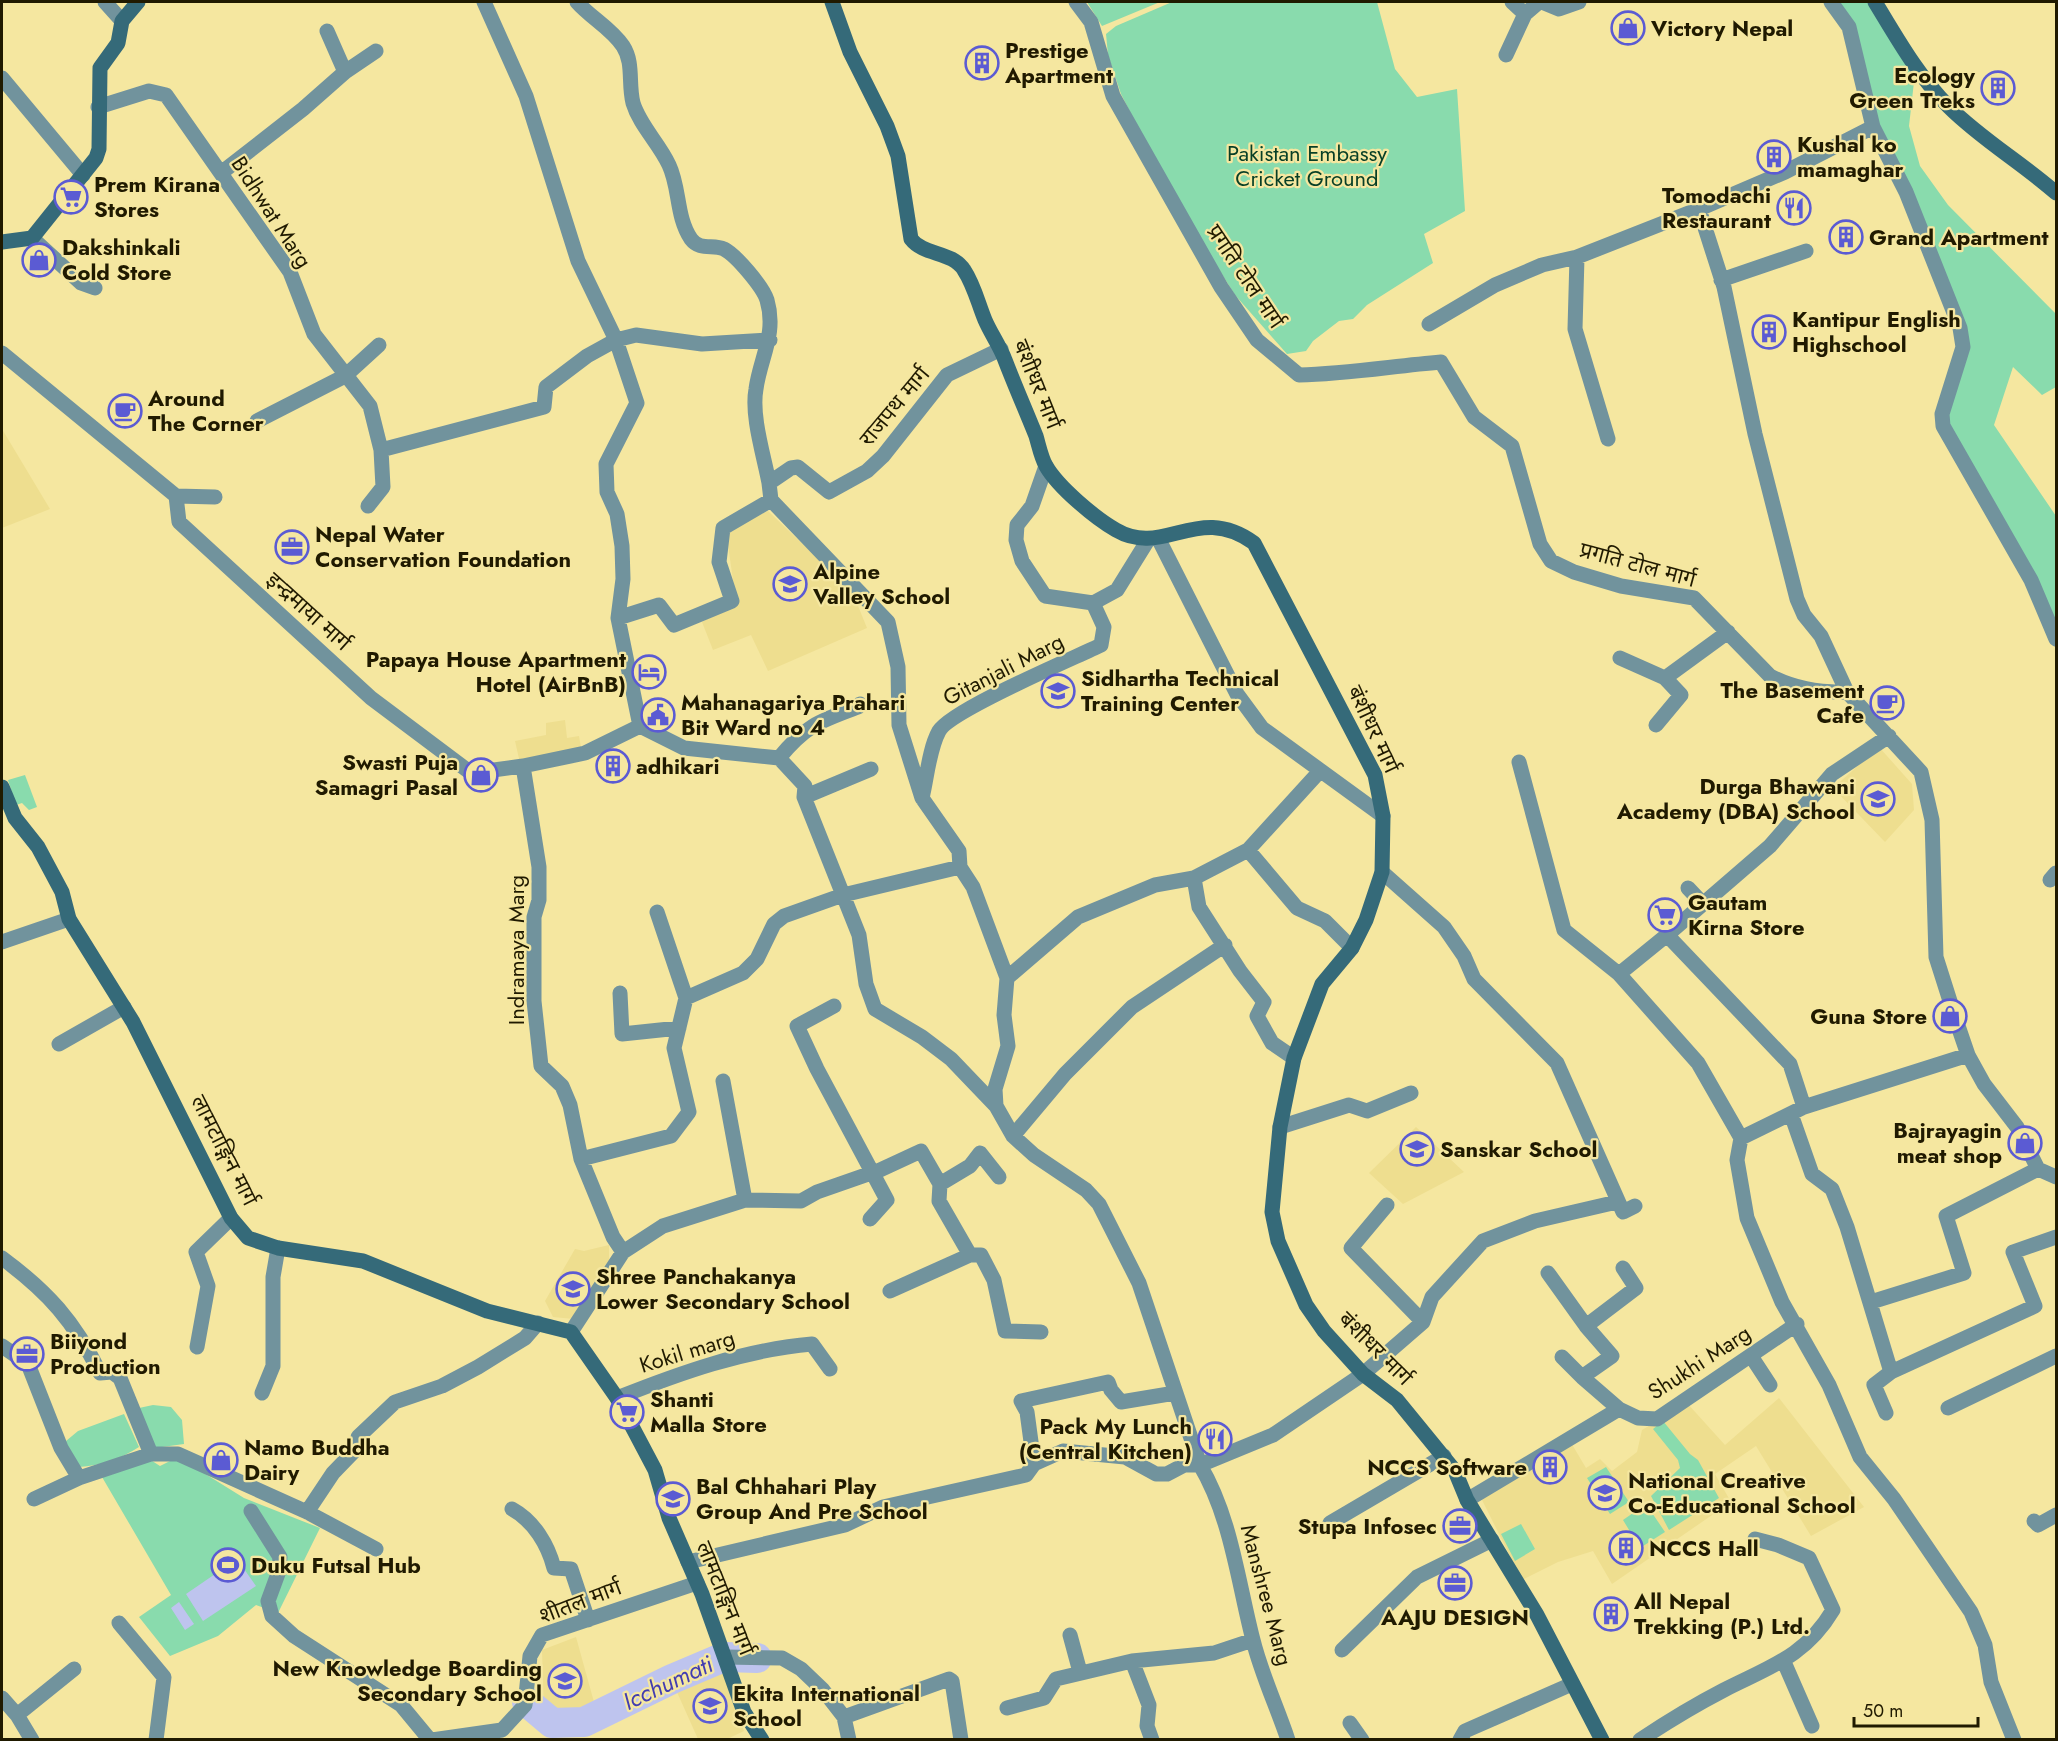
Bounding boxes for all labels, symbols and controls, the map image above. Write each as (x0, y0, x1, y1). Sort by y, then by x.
shop icon: Victory Nepal (1610, 10, 1646, 46)
place label: Victory Nepal (1650, 12, 1793, 44)
place label: Prestige Apartment (1004, 34, 1113, 91)
building icon: Prestige Apartment (964, 45, 1000, 81)
place label: Ecology Green Treks (1849, 59, 1976, 116)
building icon: Ecology Green Treks (1980, 70, 2016, 106)
place label: Kushal ko mamaghar (1797, 128, 1904, 185)
park label: Pakistan Embassy Cricket Ground (1227, 137, 1387, 194)
building icon: Kushal ko mamaghar (1756, 139, 1792, 175)
street label: Bidhwat Marg (224, 150, 320, 274)
place label: Prem Kirana Stores (94, 168, 220, 225)
supermarket icon: Prem Kirana Stores (53, 179, 89, 215)
place label: Tomodachi Restaurant (1662, 179, 1771, 236)
restaurant icon: Tomodachi Restaurant (1776, 190, 1812, 226)
street label: प्रगति टोल मार्ग (1199, 218, 1293, 335)
building icon: Grand Apartment (1828, 219, 1864, 255)
place label: Grand Apartment (1869, 221, 2049, 253)
place label: Dakshinkali Cold Store (62, 231, 181, 288)
shop icon: Dakshinkali Cold Store (21, 242, 57, 278)
place label: Kantipur English Highschool (1792, 303, 1961, 360)
building icon: Kantipur English Highschool (1751, 314, 1787, 350)
street label: बंशीधर मार्ग (1006, 335, 1071, 434)
street label: राजपथ मार्ग (851, 358, 938, 453)
place label: Around The Corner (147, 382, 264, 439)
cafe icon: Around The Corner (107, 393, 143, 429)
place label: Nepal Water Conservation Foundation (315, 518, 571, 575)
office icon: Nepal Water Conservation Foundation (274, 529, 310, 565)
street label: प्रगति टोल मार्ग (1576, 533, 1701, 595)
place label: Alpine Valley School (812, 555, 950, 612)
street label: इन्द्रमाया मार्ग (259, 564, 359, 658)
school or university icon: Alpine Valley School (772, 566, 808, 602)
street label: Gitanjali Marg (937, 625, 1069, 713)
place label: Papaya House Apartment Hotel (AirBnB) (366, 643, 626, 700)
hotel icon: Papaya House Apartment Hotel (AirBnB) (631, 654, 667, 690)
place label: Sidhartha Technical Training Center (1081, 662, 1279, 719)
school or university icon: Sidhartha Technical Training Center (1040, 673, 1076, 709)
place label: The Basement Cafe (1721, 674, 1864, 731)
street label: बंशीधर मार्ग (1340, 680, 1409, 779)
cafe icon: The Basement Cafe (1869, 685, 1905, 721)
place label: Mahanagariya Prahari Bit Ward no 4 (681, 686, 905, 743)
public building icon: Mahanagariya Prahari Bit Ward no 4 (640, 697, 676, 733)
place label: Swasti Puja Samagri Pasal (315, 746, 458, 803)
building icon: adhikari (595, 748, 631, 784)
place label: adhikari (636, 750, 720, 782)
shop icon: Swasti Puja Samagri Pasal (463, 757, 499, 793)
place label: Durga Bhawani Academy (DBA) School (1616, 770, 1855, 827)
school or university icon: Durga Bhawani Academy (DBA) School (1860, 781, 1896, 817)
street label: Indramaya Marg (500, 875, 532, 1025)
place label: Gautam Kirna Store (1688, 886, 1805, 943)
supermarket icon: Gautam Kirna Store (1647, 897, 1683, 933)
shop icon: Guna Store (1932, 998, 1968, 1034)
place label: Guna Store (1810, 1000, 1927, 1032)
street label: लामटाङ्गिन मार्ग (183, 1089, 267, 1212)
place label: Bajrayagin meat shop (1893, 1114, 2002, 1171)
shop icon: Bajrayagin meat shop (2007, 1125, 2043, 1161)
school or university icon: Sanskar School (1399, 1131, 1435, 1167)
place label: Sanskar School (1440, 1133, 1598, 1165)
place label: Shree Panchakanya Lower Secondary School (596, 1260, 850, 1317)
school or university icon: Shree Panchakanya Lower Secondary School (555, 1271, 591, 1307)
street label: बंशीधर मार्ग (1332, 1304, 1421, 1393)
street label: Shukhi Marg (1641, 1317, 1757, 1407)
street label: Kokil marg (635, 1321, 739, 1381)
place label: Biiyond Production (50, 1325, 161, 1382)
office icon: Biiyond Production (9, 1336, 45, 1372)
place label: Shanti Malla Store (650, 1383, 767, 1440)
supermarket icon: Shanti Malla Store (609, 1394, 645, 1430)
place label: Pack My Lunch (Central Kitchen) (1019, 1410, 1192, 1467)
restaurant icon: Pack My Lunch (Central Kitchen) (1197, 1421, 1233, 1457)
place label: Namo Buddha Dairy (244, 1431, 390, 1488)
shop icon: Namo Buddha Dairy (203, 1442, 239, 1478)
building icon: NCCS Software (1532, 1449, 1568, 1485)
place label: NCCS Software (1367, 1451, 1527, 1483)
place label: National Creative Co-Educational School (1628, 1464, 1856, 1521)
place label: Bal Chhahari Play Group And Pre School (696, 1470, 928, 1527)
school or university icon: National Creative Co-Educational School (1587, 1475, 1623, 1511)
school or university icon: Bal Chhahari Play Group And Pre School (655, 1481, 691, 1517)
office icon: Stupa Infosec (1442, 1508, 1478, 1544)
place label: Stupa Infosec (1298, 1510, 1437, 1542)
street label: Manshree Marg (1233, 1521, 1301, 1669)
building icon: NCCS Hall (1608, 1530, 1644, 1566)
place label: NCCS Hall (1649, 1532, 1759, 1564)
street label: लामटाङ्गिन मार्ग (689, 1536, 764, 1661)
sports icon: Duku Futsal Hub (210, 1547, 246, 1583)
place label: Duku Futsal Hub (251, 1549, 421, 1581)
office icon: AAJU DESIGN (1437, 1565, 1473, 1601)
street label: शीतल मार्ग (534, 1570, 627, 1631)
place label: All Nepal Trekking (P.) Ltd. (1633, 1585, 1810, 1642)
building icon: All Nepal Trekking (P.) Ltd. (1593, 1596, 1629, 1632)
place label: AAJU DESIGN (1380, 1601, 1529, 1633)
water label: Icchumati (617, 1646, 719, 1719)
place label: New Knowledge Boarding Secondary School (273, 1652, 542, 1709)
school or university icon: New Knowledge Boarding Secondary School (547, 1663, 583, 1699)
place label: Ekita International School (733, 1677, 920, 1734)
school or university icon: Ekita International School (692, 1688, 728, 1724)
scale bar (1854, 1690, 1978, 1728)
text: 50 m (1863, 1698, 1903, 1724)

